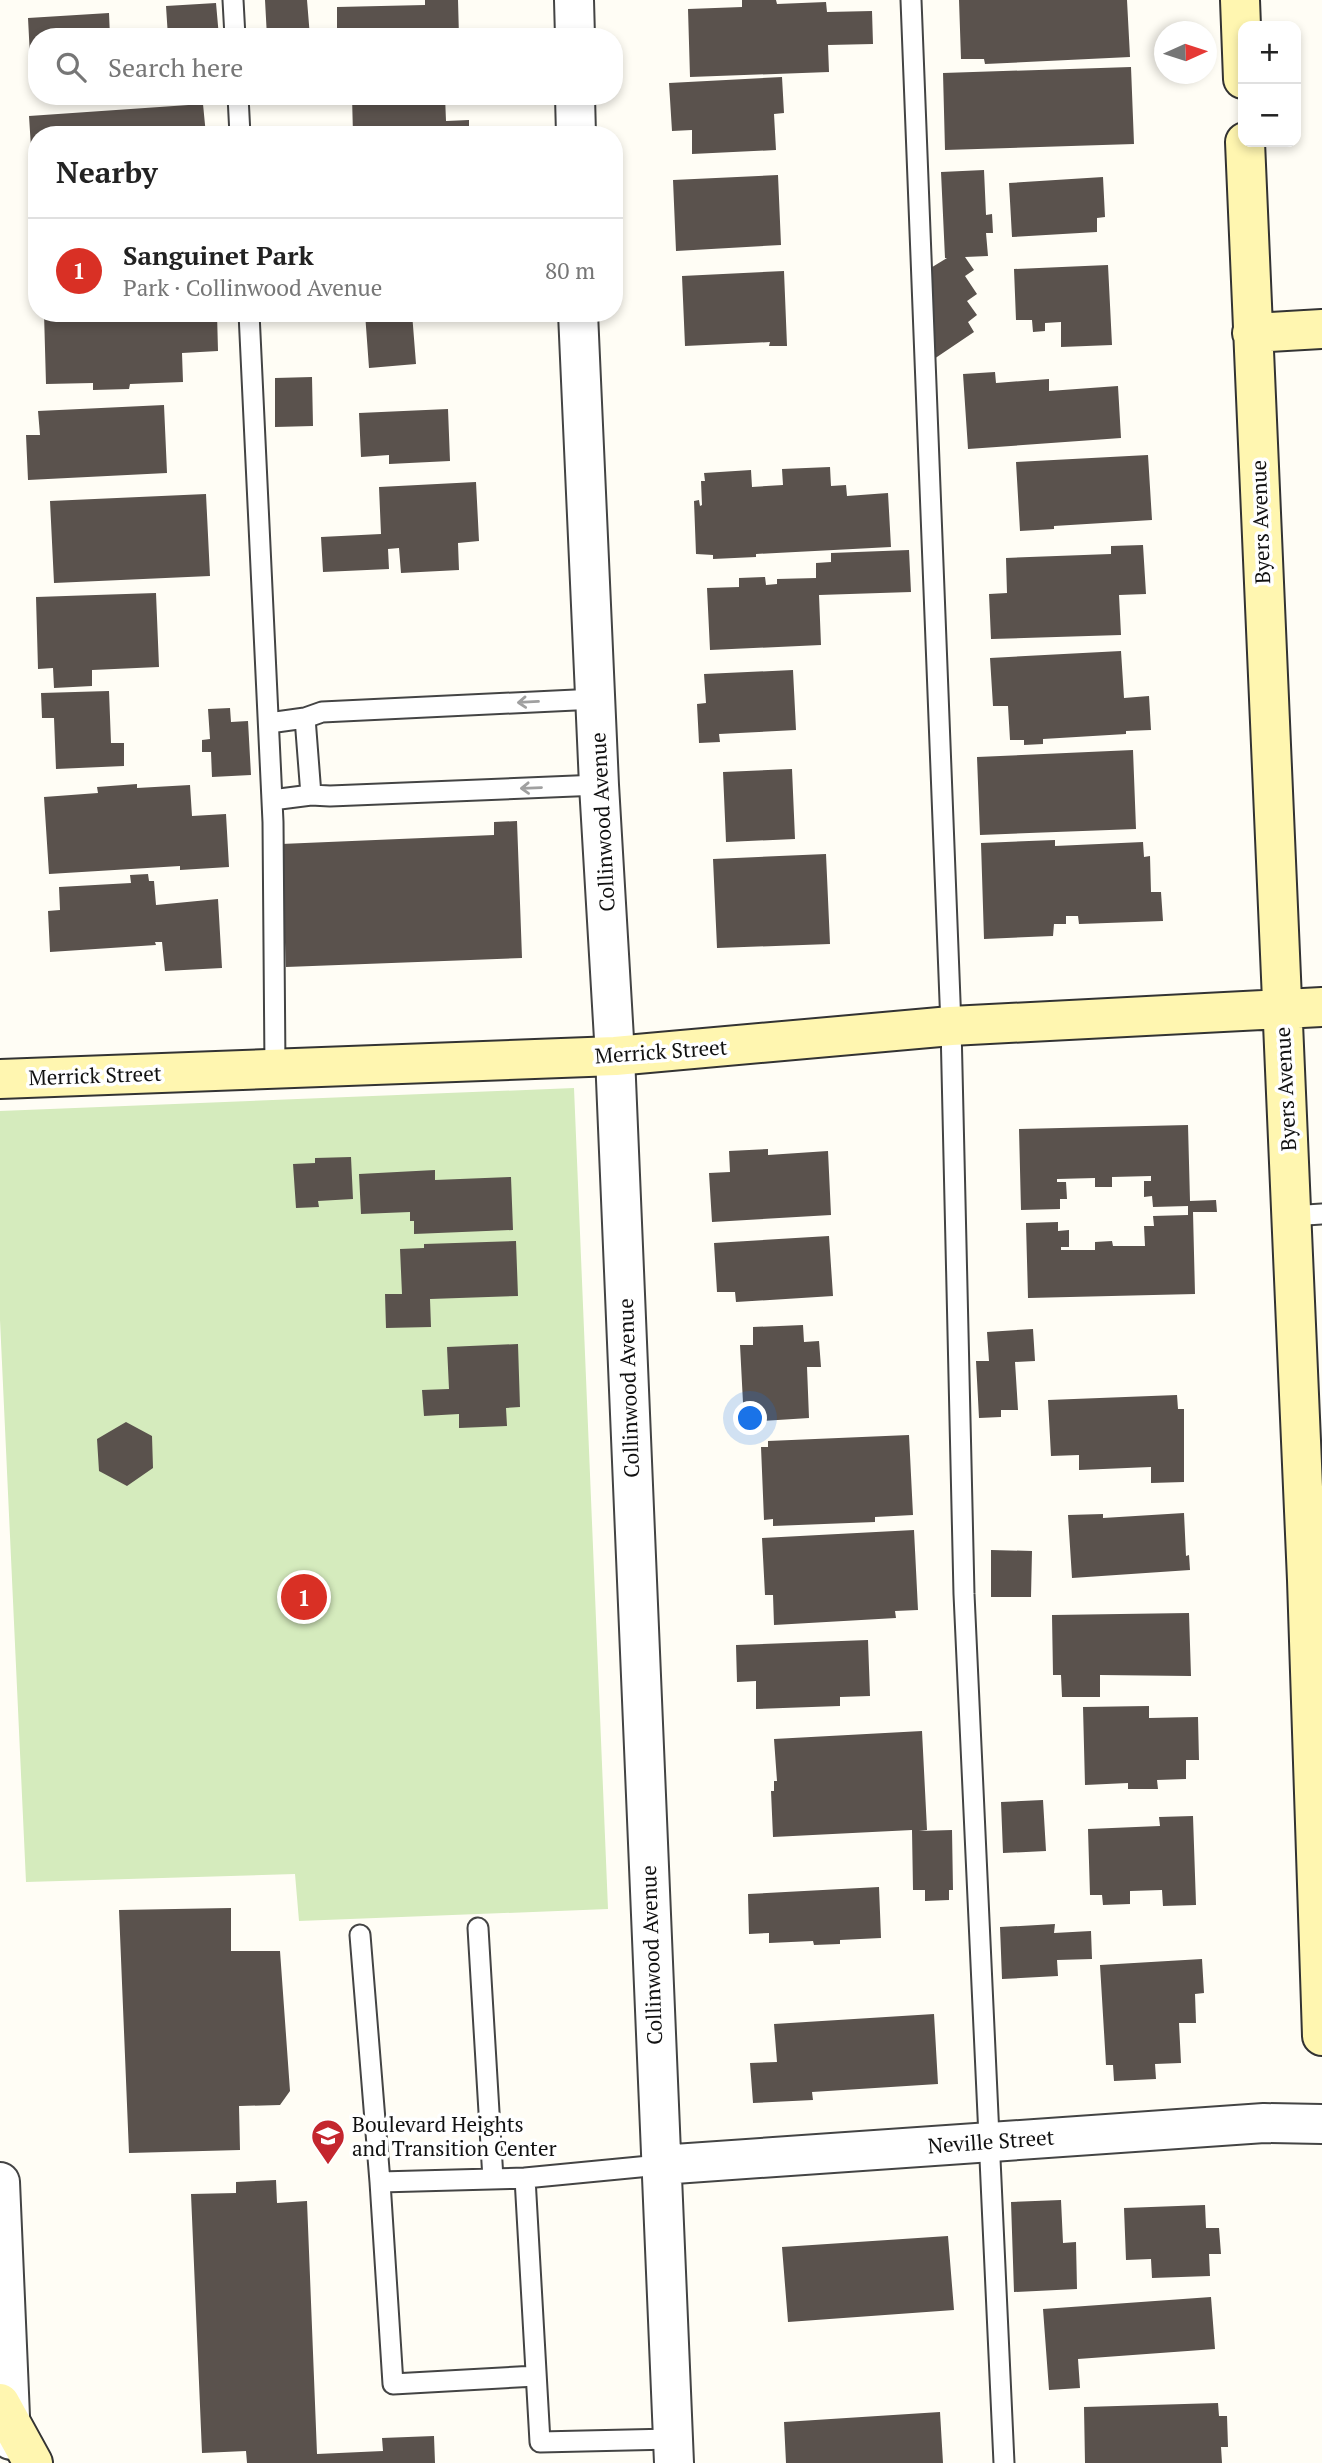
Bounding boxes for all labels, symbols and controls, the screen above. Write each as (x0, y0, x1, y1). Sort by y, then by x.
north arrow (1154, 21, 1217, 84)
map controls (1238, 21, 1301, 147)
button: + (1238, 21, 1301, 84)
search box (28, 28, 623, 105)
icon: search (52, 48, 90, 86)
text: Search here (108, 50, 243, 84)
button: − (1238, 84, 1301, 147)
text: Nearby (56, 152, 158, 192)
text: Sanguinet Park (123, 238, 314, 272)
text: 1 (73, 255, 86, 286)
text: 80 m (545, 255, 595, 286)
text: Park · Collinwood Avenue (123, 272, 382, 303)
street label: Byers Avenue (1244, 459, 1276, 585)
one-way arrow (517, 696, 540, 709)
street label: Collinwood Avenue (583, 732, 621, 912)
one-way arrow (520, 781, 543, 794)
street label: Byers Avenue (1268, 1026, 1302, 1152)
street label: Merrick Street (594, 1032, 729, 1070)
street label: Merrick Street (28, 1059, 162, 1091)
street label: Collinwood Avenue (611, 1298, 645, 1478)
your location (733, 1401, 767, 1435)
pin: 1 (281, 1571, 327, 1623)
street label: Collinwood Avenue (634, 1865, 668, 2045)
place label: Boulevard Heights and Transition Center (352, 2110, 557, 2162)
school or university icon: Boulevard Heights and Transition Center (309, 2117, 347, 2166)
street label: Neville Street (927, 2123, 1055, 2159)

